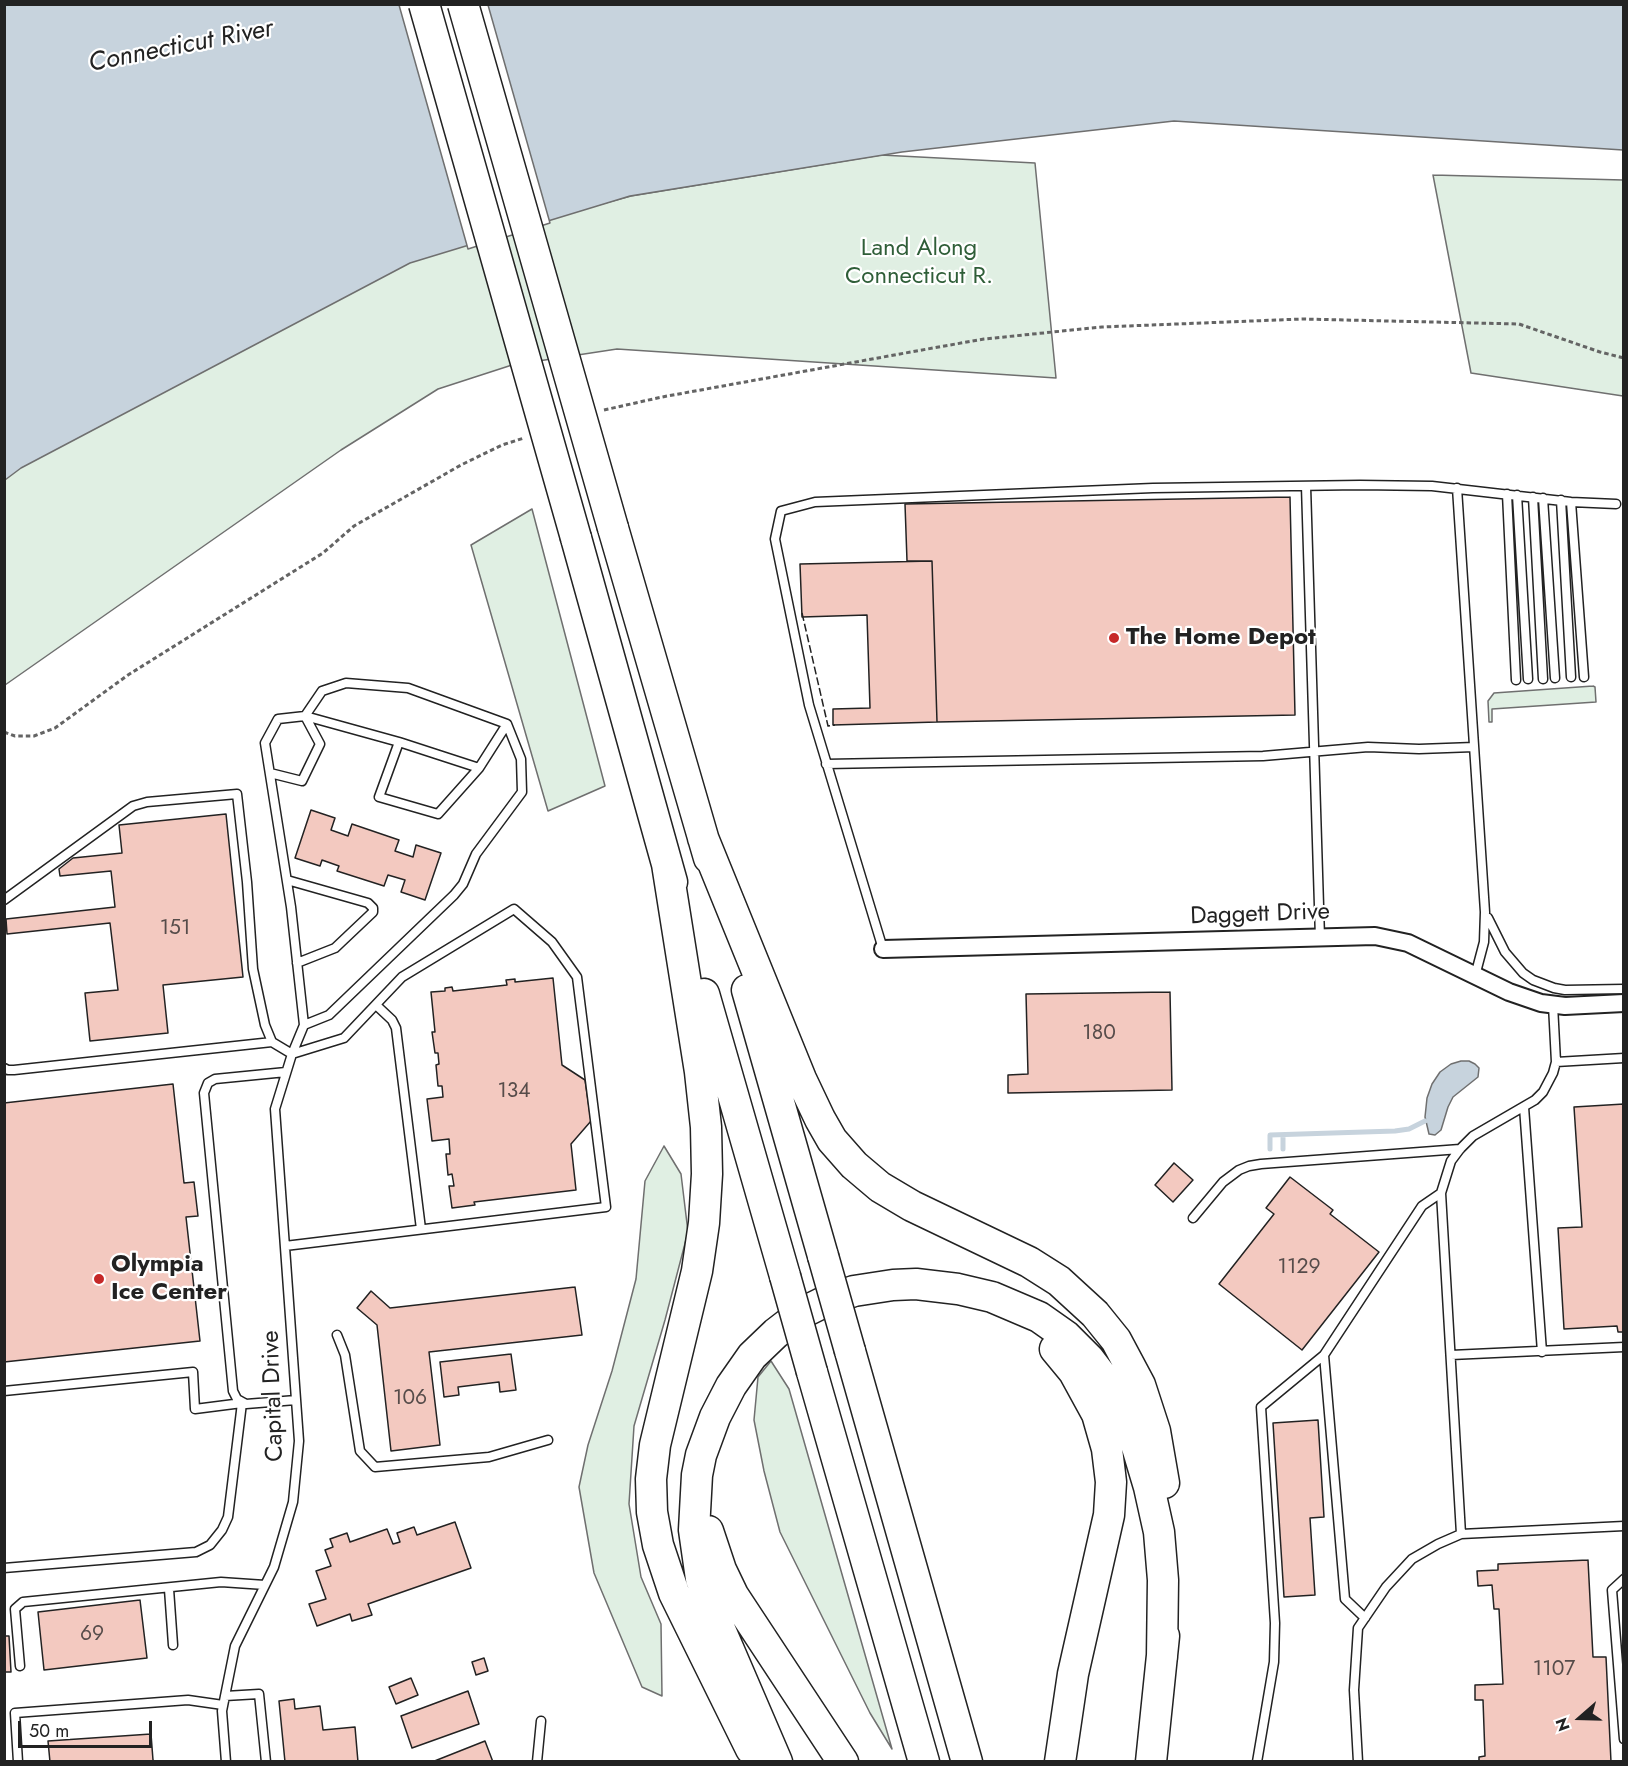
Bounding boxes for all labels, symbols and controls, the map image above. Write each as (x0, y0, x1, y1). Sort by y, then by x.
water label: Connecticut River (86, 14, 276, 80)
park label: Land Along Connecticut R. (845, 235, 993, 291)
place label: The Home Depot (1126, 624, 1316, 652)
marker: The Home Depot (1107, 631, 1121, 645)
street label: Daggett Drive (1190, 898, 1330, 932)
house number: 151 (160, 916, 190, 942)
house number: 180 (1082, 1021, 1116, 1047)
house number: 134 (497, 1079, 531, 1105)
place label: Olympia Ice Center (111, 1251, 227, 1307)
house number: 1129 (1278, 1255, 1320, 1281)
marker: Olympia Ice Center (92, 1272, 106, 1286)
street label: Capital Drive (257, 1330, 291, 1462)
house number: 106 (393, 1386, 427, 1412)
house number: 69 (80, 1622, 104, 1648)
house number: 1107 (1533, 1657, 1575, 1683)
north arrow (1550, 1688, 1610, 1748)
scale bar (21, 1709, 154, 1747)
text: N (1550, 1714, 1576, 1734)
text: 50 m (29, 1718, 69, 1744)

